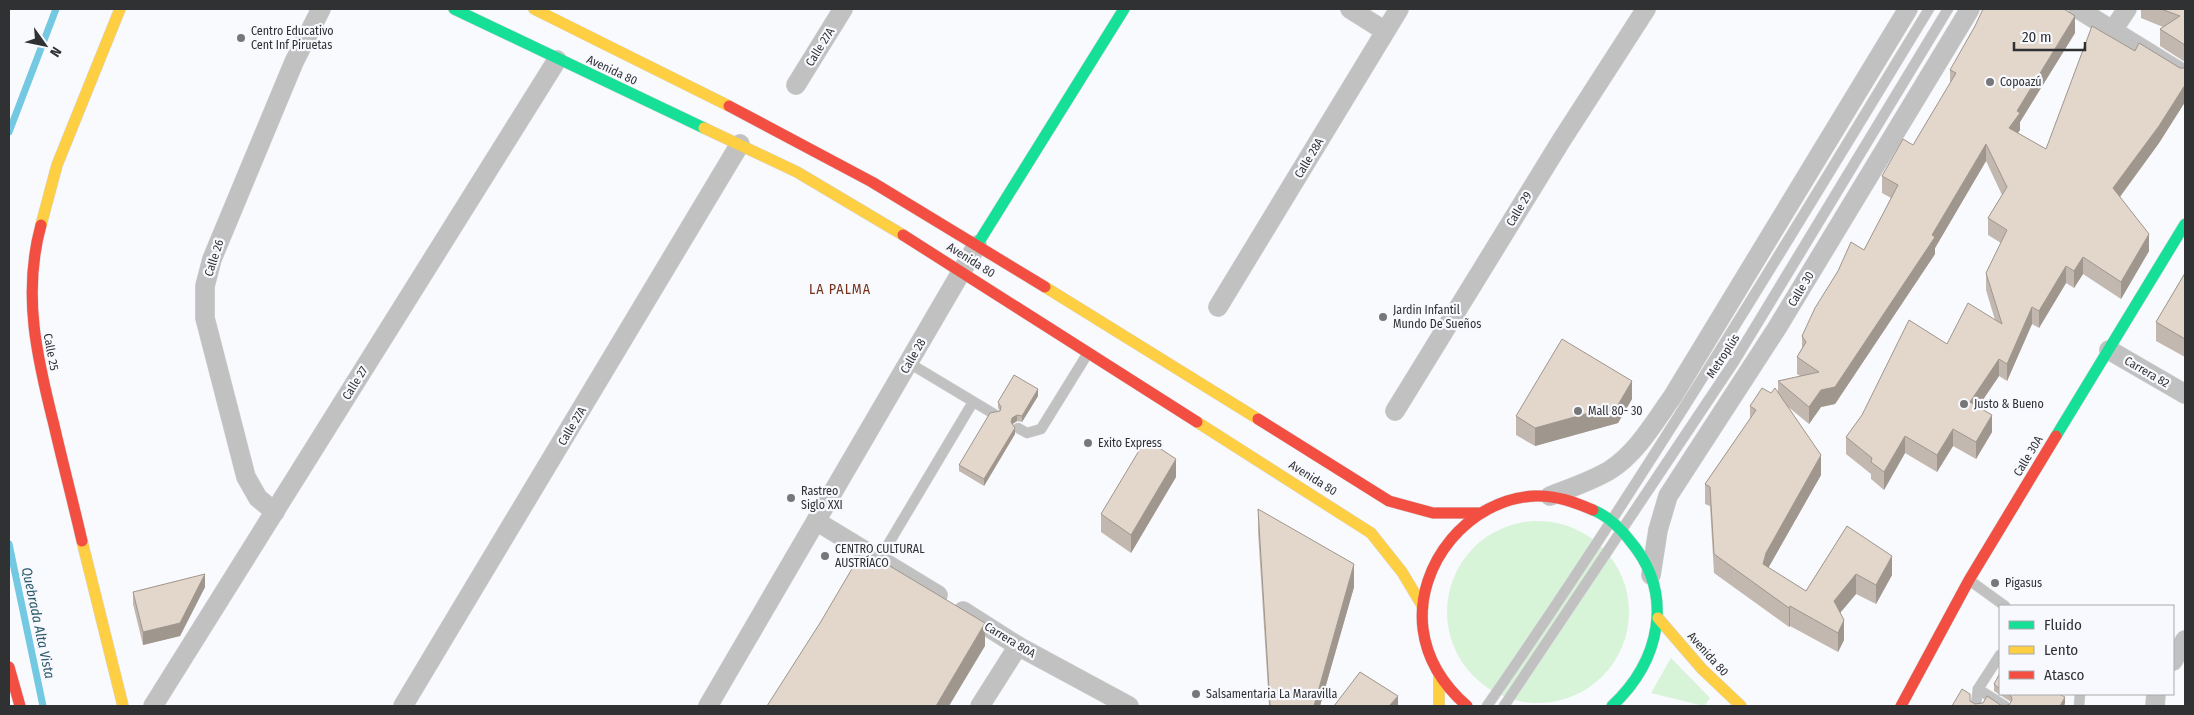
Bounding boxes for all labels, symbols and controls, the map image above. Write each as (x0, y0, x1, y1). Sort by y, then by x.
north arrow (20, 20, 70, 70)
scale bar (2014, 20, 2085, 52)
place label: Centro Educativo Cent Inf Piruetas (251, 24, 334, 52)
street label: Calle 27A (803, 25, 838, 69)
text: 20 m (2022, 28, 2052, 46)
marker: Centro Educativo Cent Inf Piruetas (235, 32, 247, 44)
text: N (46, 44, 65, 60)
street label: Avenida 80 (584, 52, 640, 88)
place label: Copoazú (2000, 75, 2042, 89)
marker: Copoazú (1984, 76, 1996, 88)
street label: Calle 28A (1292, 135, 1327, 181)
street label: Calle 29 (1503, 189, 1535, 229)
street label: Calle 26 (201, 238, 227, 278)
street label: Avenida 80 (944, 240, 998, 280)
street label: Calle 30 (1785, 269, 1817, 309)
district label: LA PALMA (809, 281, 871, 298)
place label: Jardin Infantil Mundo De Sueños (1393, 303, 1481, 331)
marker: Jardin Infantil Mundo De Sueños (1377, 311, 1389, 323)
street label: Metroplús (1704, 331, 1742, 381)
street label: Calle 25 (41, 332, 62, 372)
street label: Calle 28 (897, 336, 929, 376)
street label: Carrera 82 (2122, 354, 2172, 390)
street label: Calle 27 (339, 364, 371, 402)
place label: Justo & Bueno (1974, 397, 2044, 411)
marker: Justo & Bueno (1958, 398, 1970, 410)
street label: Calle 27A (555, 403, 589, 448)
place label: Mall 80- 30 (1588, 404, 1643, 418)
marker: Mall 80- 30 (1572, 405, 1584, 417)
street label: Calle 30A (2010, 433, 2046, 479)
place label: Exito Express (1098, 436, 1162, 450)
marker: Exito Express (1082, 437, 1094, 449)
street label: Avenida 80 (1286, 458, 1340, 498)
place label: Rastreo Siglo XXI (801, 484, 843, 512)
marker: Rastreo Siglo XXI (785, 492, 797, 504)
place label: CENTRO CULTURAL AUSTRÍACO (835, 542, 925, 570)
marker: CENTRO CULTURAL AUSTRÍACO (819, 550, 831, 562)
water label: Quebrada Alta Vista (18, 566, 58, 680)
place label: Pigasus (2005, 576, 2042, 590)
marker: Pigasus (1989, 577, 2001, 589)
legend (1999, 605, 2174, 695)
text: Fluido (2044, 616, 2082, 634)
street label: Carrera 80A (982, 619, 1039, 661)
street label: Avenida 80 (1685, 629, 1731, 679)
text: Lento (2044, 641, 2078, 659)
text: Atasco (2044, 666, 2084, 684)
place label: Salsamentaria La Maravilla (1206, 687, 1337, 701)
marker: Salsamentaria La Maravilla (1190, 688, 1202, 700)

